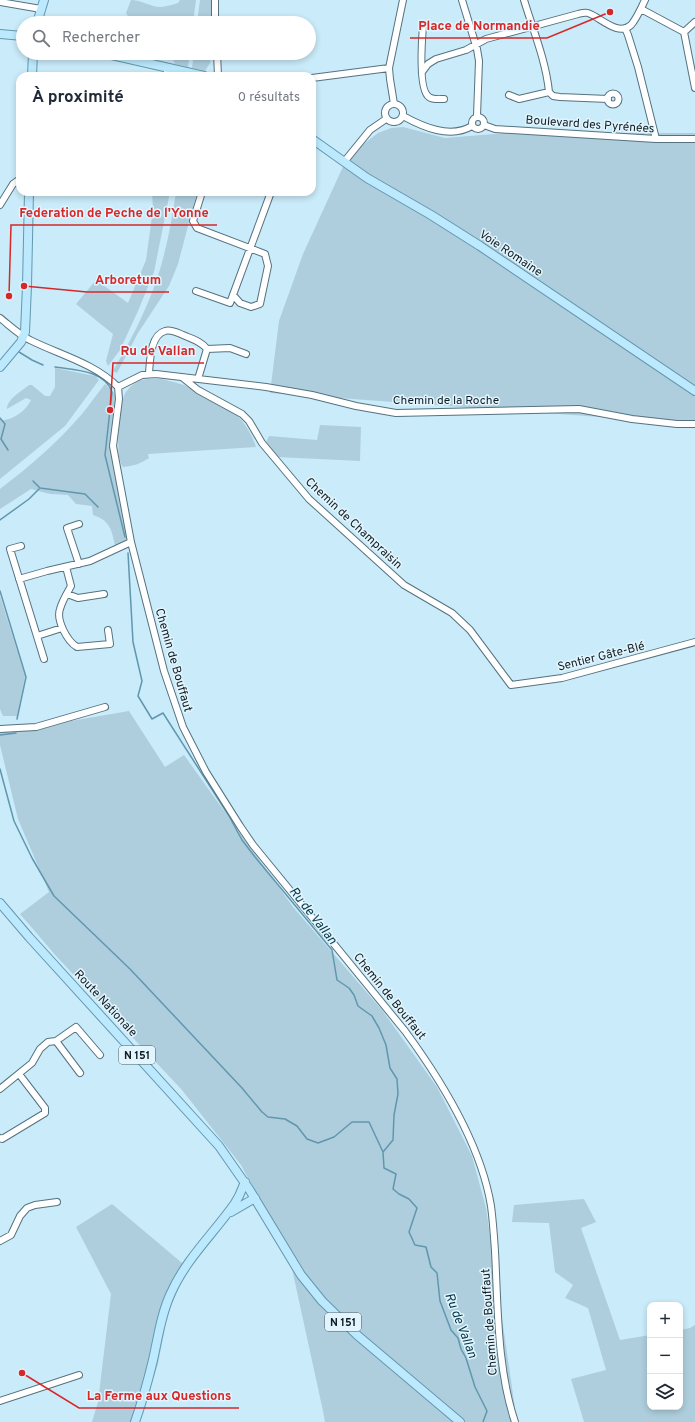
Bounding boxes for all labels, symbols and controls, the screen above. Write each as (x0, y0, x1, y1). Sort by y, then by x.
callout: Place de Normandie (410, 13, 547, 38)
search box (16, 16, 316, 60)
text: Place de Normandie (418, 19, 540, 35)
icon: search (30, 27, 52, 49)
text: Rechercher (62, 29, 140, 48)
text: À proximité (32, 87, 124, 109)
text: 0 résultats (238, 90, 300, 106)
street label: Boulevard des Pyrénées (525, 113, 655, 137)
callout: Federation de Peche de l'Yonne (11, 200, 217, 225)
text: Federation de Peche de l'Yonne (19, 206, 209, 222)
street label: Voie Romaine (476, 227, 545, 281)
callout: Arboretum (87, 267, 169, 292)
text: Arboretum (95, 273, 161, 289)
callout: Ru de Vallan (113, 338, 204, 363)
text: Ru de Vallan (121, 344, 195, 360)
street label: Chemin de la Roche (393, 393, 499, 409)
street label: Chemin de Champraisin (301, 474, 405, 573)
street label: Chemin de Bouffaut (151, 607, 196, 714)
street label: Sentier Gâte-Blé (556, 638, 646, 676)
water label: Ru de Vallan (285, 884, 340, 948)
street label: Chemin de Bouffaut (349, 950, 429, 1043)
street label: Route Nationale (70, 967, 140, 1041)
road number: N 151 (119, 1046, 155, 1064)
street label: Chemin de Bouffaut (478, 1268, 502, 1376)
water label: Ru de Vallan (440, 1291, 480, 1361)
map controls (647, 1302, 683, 1410)
button: + (647, 1302, 683, 1338)
road number: N 151 (325, 1313, 361, 1331)
button: − (647, 1338, 683, 1374)
button: layers (647, 1374, 683, 1410)
callout: La Ferme aux Questions (79, 1383, 239, 1408)
text: La Ferme aux Questions (87, 1389, 231, 1405)

